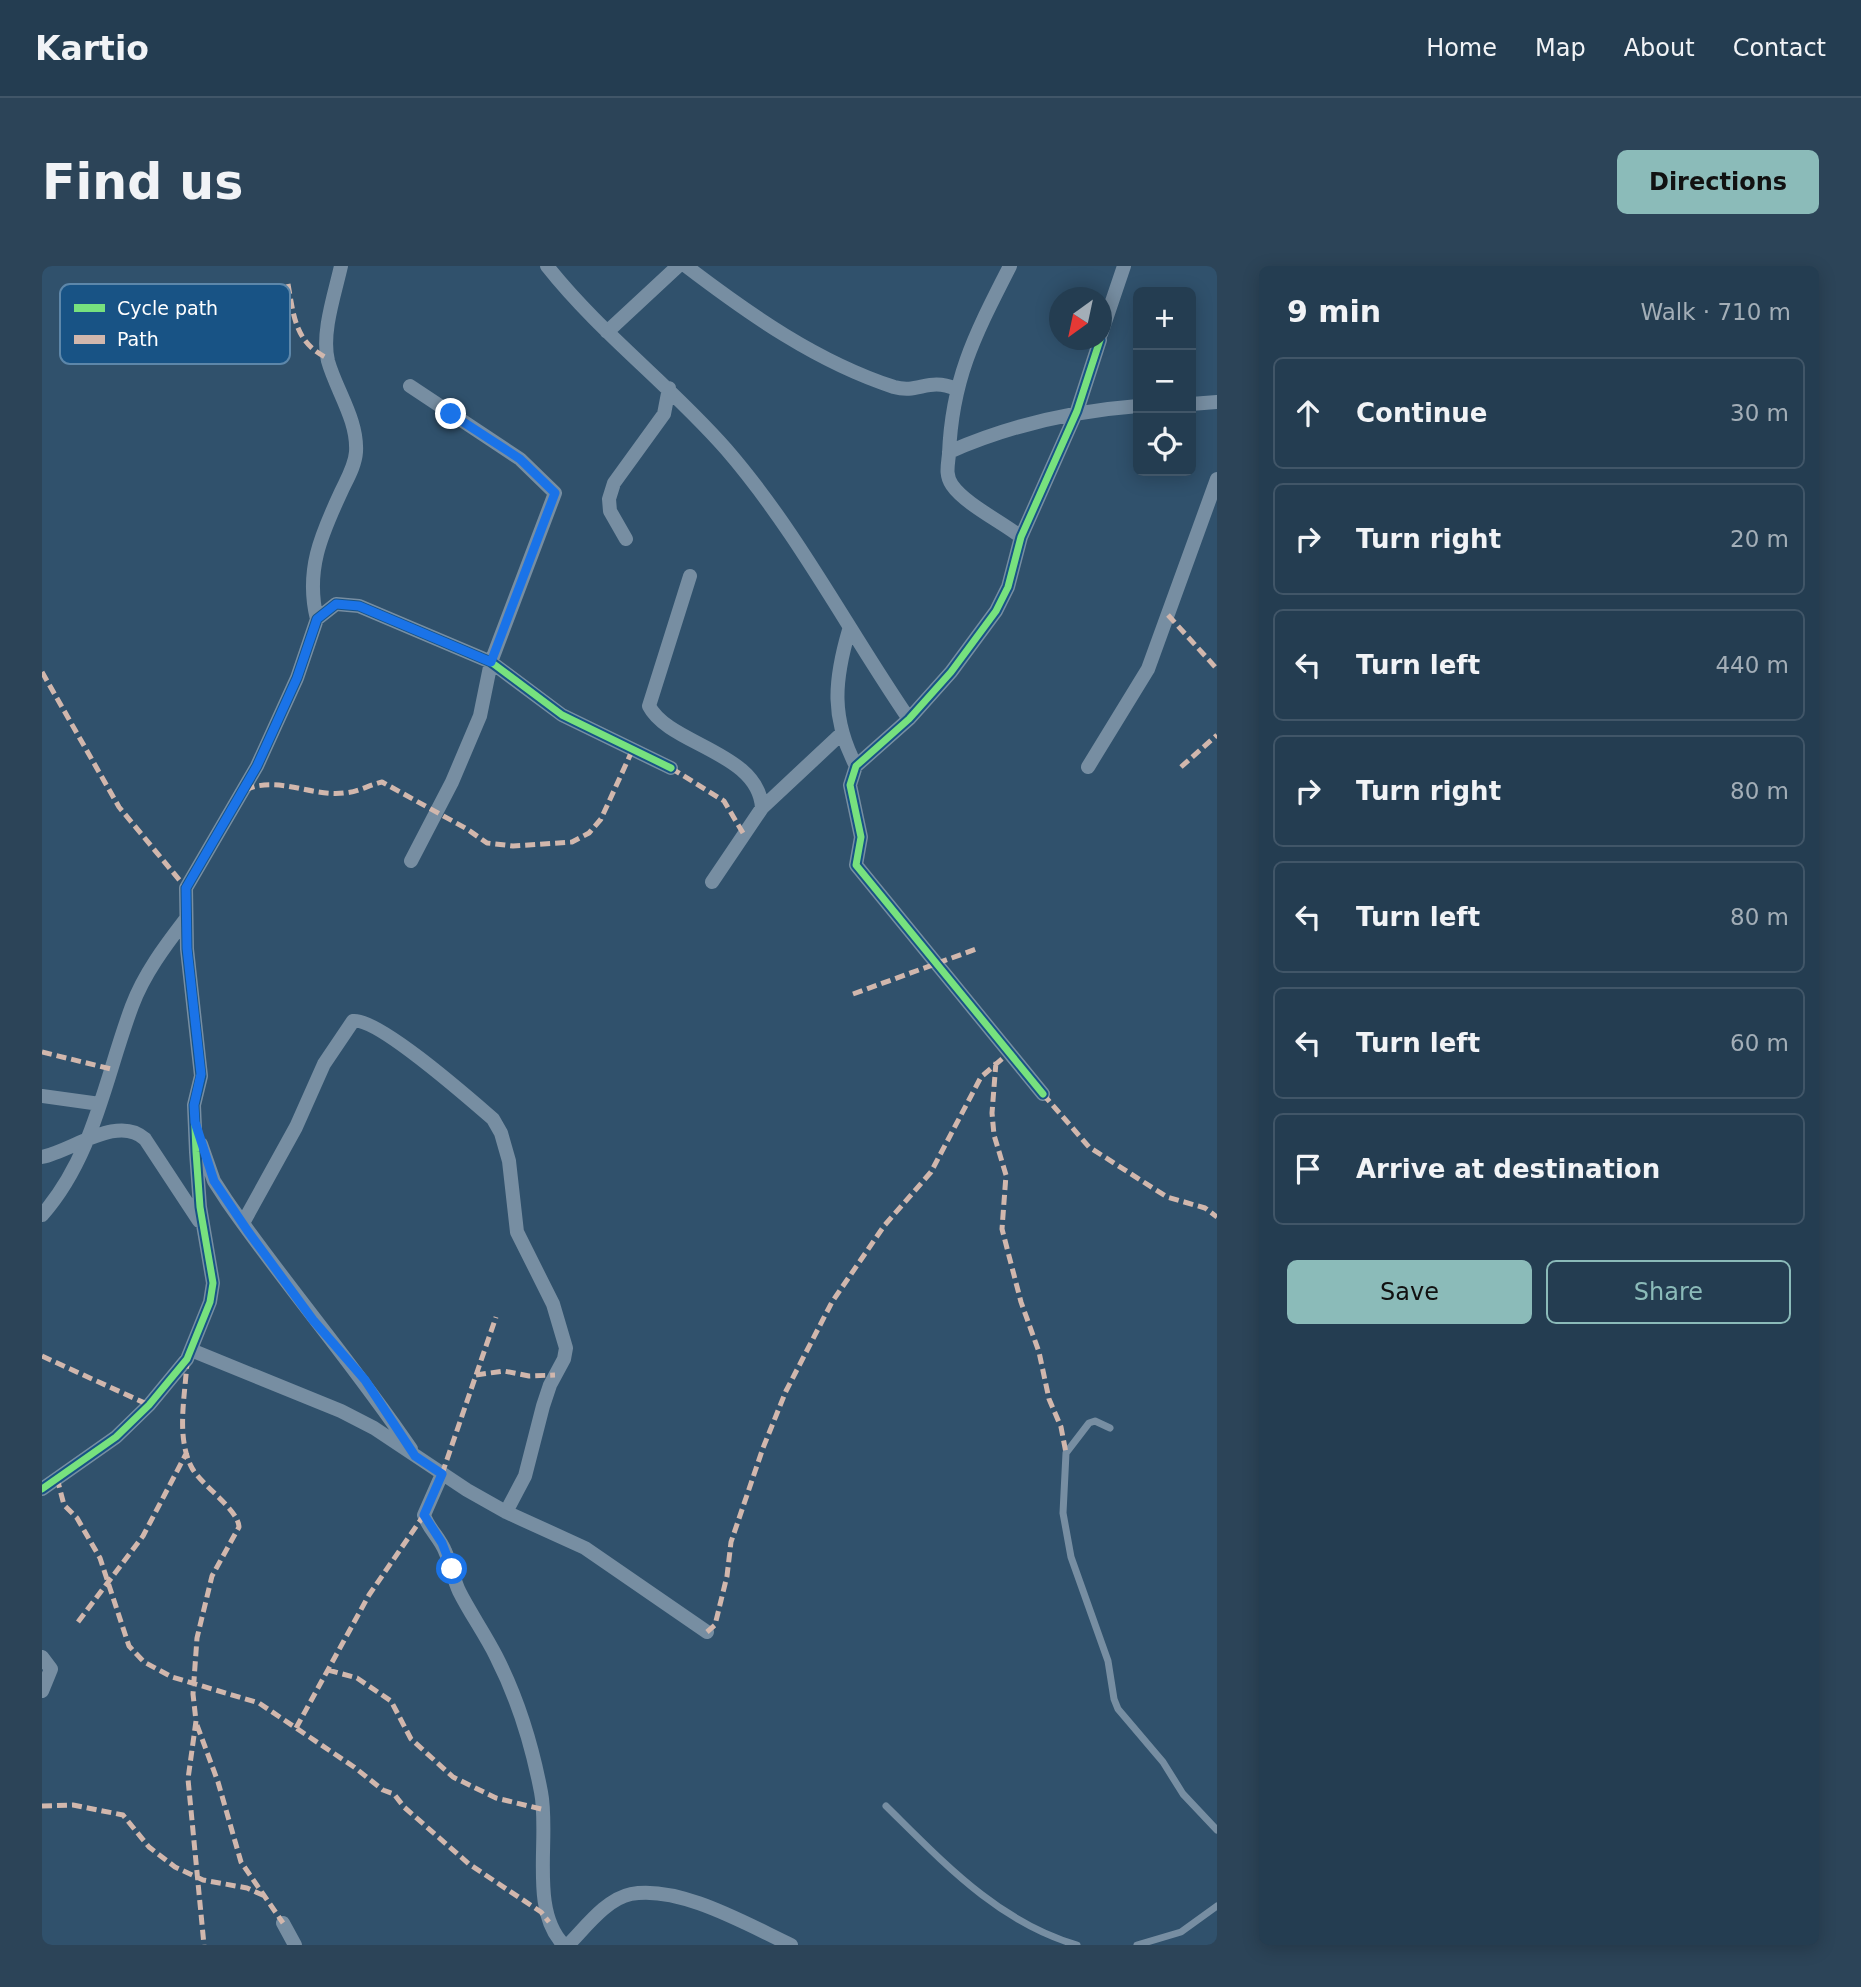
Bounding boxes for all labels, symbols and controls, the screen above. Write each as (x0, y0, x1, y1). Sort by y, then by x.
text: Kartio (35, 29, 149, 68)
text: Home (1426, 34, 1497, 62)
text: Map (1535, 34, 1586, 62)
text: About (1624, 34, 1695, 62)
text: Contact (1733, 34, 1826, 62)
button: Directions (1617, 150, 1819, 214)
text: Find us (42, 154, 243, 211)
legend (60, 284, 290, 364)
north arrow (1049, 287, 1112, 350)
map controls (1133, 287, 1196, 476)
button: + (1133, 287, 1196, 350)
text: 9 min (1287, 294, 1381, 329)
text: Cycle path (117, 297, 218, 319)
text: Walk · 710 m (1640, 299, 1791, 325)
text: Path (117, 328, 159, 350)
button: − (1133, 350, 1196, 413)
icon: ahead (1289, 394, 1327, 432)
route end (435, 398, 466, 429)
text: Continue (1356, 398, 1487, 428)
text: 30 m (1730, 400, 1789, 426)
button: locate (1133, 413, 1196, 476)
icon: right (1289, 520, 1327, 558)
text: Turn right (1356, 524, 1501, 554)
text: 20 m (1730, 526, 1789, 552)
icon: left (1289, 646, 1327, 684)
text: Turn left (1356, 650, 1480, 680)
text: 440 m (1715, 652, 1789, 678)
icon: right (1289, 772, 1327, 810)
text: Turn right (1356, 776, 1501, 806)
text: 80 m (1730, 778, 1789, 804)
icon: left (1289, 898, 1327, 936)
text: Turn left (1356, 902, 1480, 932)
text: 80 m (1730, 904, 1789, 930)
icon: left (1289, 1024, 1327, 1062)
text: Turn left (1356, 1028, 1480, 1058)
text: 60 m (1730, 1030, 1789, 1056)
icon: arrive (1289, 1150, 1327, 1188)
text: Arrive at destination (1356, 1154, 1660, 1184)
button: Save (1287, 1260, 1532, 1324)
button: Share (1546, 1260, 1791, 1324)
route start (436, 1553, 467, 1584)

